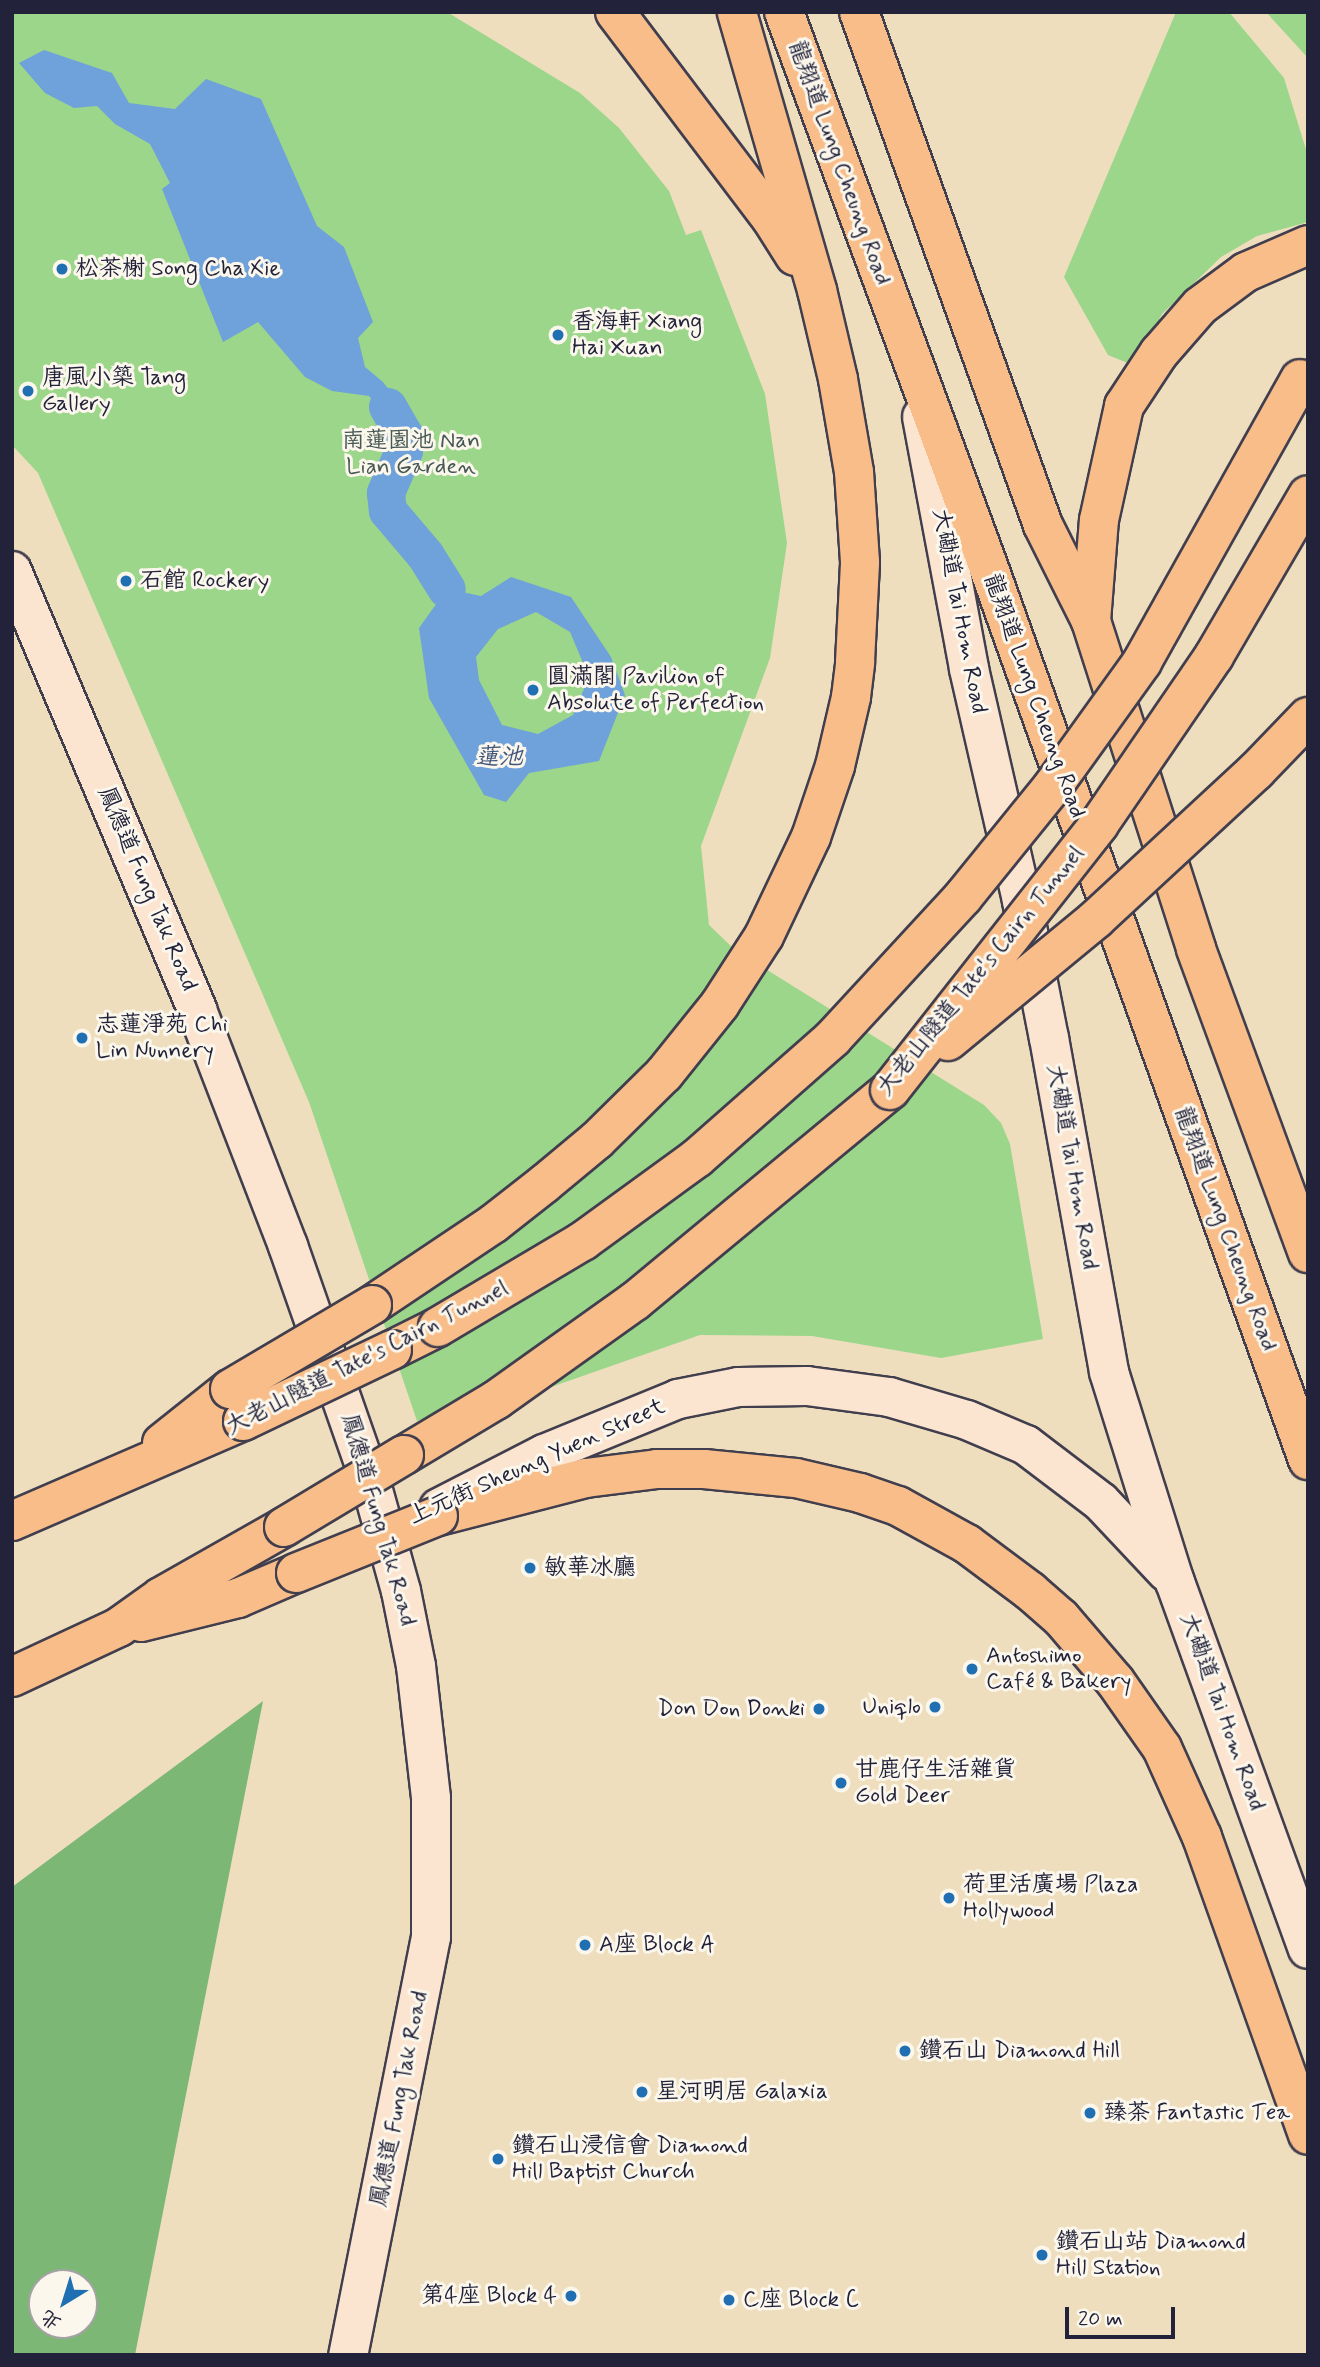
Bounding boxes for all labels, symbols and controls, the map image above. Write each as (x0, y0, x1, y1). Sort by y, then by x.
street label: 龍翔道 Lung Cheung Road (782, 37, 896, 289)
place label: 松茶榭 Song Cha Xie (76, 255, 281, 283)
marker: 松茶榭 Song Cha Xie (54, 261, 70, 277)
place label: 香海軒 Xiang Hai Xuan (572, 308, 702, 362)
marker: 香海軒 Xiang Hai Xuan (550, 327, 566, 343)
place label: 唐風小築 Tang Gallery (42, 364, 186, 418)
marker: 唐風小築 Tang Gallery (20, 383, 36, 399)
park label: 南蓮園池 Nan Lian Garden (342, 427, 480, 481)
street label: 大磡道 Tai Hom Road (926, 506, 992, 716)
place label: 石館 Rockery (140, 567, 269, 595)
street label: 龍翔道 Lung Cheung Road (977, 570, 1091, 822)
marker: 石館 Rockery (118, 573, 134, 589)
place label: 圓滿閣 Pavilion of Absolute of Perfection (547, 663, 762, 717)
marker: 圓滿閣 Pavilion of Absolute of Perfection (525, 682, 541, 698)
water label: 蓮池 (475, 744, 523, 772)
street label: 鳳德道 Fung Tak Road (92, 784, 202, 994)
street label: 大老山隧道 Tate's Cairn Tunnel (871, 839, 1091, 1103)
place label: 志蓮淨苑 Chi Lin Nunnery (96, 1011, 228, 1065)
marker: 志蓮淨苑 Chi Lin Nunnery (74, 1030, 90, 1046)
street label: 大磡道 Tai Hom Road (1040, 1062, 1104, 1272)
street label: 龍翔道 Lung Cheung Road (1168, 1103, 1282, 1355)
street label: 大老山隧道 Tate's Cairn Tunnel (220, 1274, 514, 1442)
street label: 上元街 Sheung Yuen Street (406, 1394, 668, 1530)
street label: 鳳德道 Fung Tak Road (335, 1413, 421, 1627)
place label: 敏華冰廳 (544, 1554, 636, 1582)
marker: 敏華冰廳 (522, 1560, 538, 1576)
street label: 大磡道 Tai Hom Road (1174, 1610, 1270, 1814)
place label: Antoshimo Café & Bakery (986, 1642, 1131, 1696)
marker: Antoshimo Café & Bakery (964, 1661, 980, 1677)
place label: Uniqlo (862, 1693, 921, 1721)
place label: Don Don Donki (660, 1695, 805, 1723)
marker: Uniqlo (927, 1699, 943, 1715)
marker: Don Don Donki (811, 1701, 827, 1717)
place label: 甘鹿仔生活雜貨 Gold Deer (855, 1756, 1016, 1810)
marker: 甘鹿仔生活雜貨 Gold Deer (833, 1775, 849, 1791)
place label: 荷里活廣場 Plaza Hollywood (963, 1871, 1138, 1925)
marker: 荷里活廣場 Plaza Hollywood (941, 1890, 957, 1906)
place label: A座 Block A (599, 1931, 715, 1959)
marker: A座 Block A (577, 1937, 593, 1953)
street label: 鳳德道 Fung Tak Road (366, 1991, 434, 2207)
place label: 鑽石山 Diamond Hill (919, 2037, 1123, 2065)
marker: 鑽石山 Diamond Hill (897, 2043, 913, 2059)
place label: 星河明居 Galaxia (656, 2078, 828, 2106)
marker: 星河明居 Galaxia (634, 2084, 650, 2100)
place label: 臻茶 Fantastic Tea (1104, 2099, 1282, 2127)
marker: 臻茶 Fantastic Tea (1082, 2105, 1098, 2121)
place label: 鑽石山浸信會 Diamond Hill Baptist Church (512, 2132, 748, 2186)
marker: 鑽石山浸信會 Diamond Hill Baptist Church (490, 2151, 506, 2167)
place label: 鑽石山站 Diamond Hill Station (1056, 2228, 1246, 2282)
marker: 鑽石山站 Diamond Hill Station (1034, 2247, 1050, 2263)
north arrow (28, 2269, 98, 2339)
place label: 第4座 Block 4 (421, 2282, 557, 2310)
place label: C座 Block C (743, 2286, 862, 2314)
marker: 第4座 Block 4 (563, 2288, 579, 2304)
marker: C座 Block C (721, 2292, 737, 2308)
scale bar (1068, 2294, 1178, 2338)
text: 北 (36, 2304, 66, 2335)
text: 20 m (1078, 2305, 1123, 2333)

